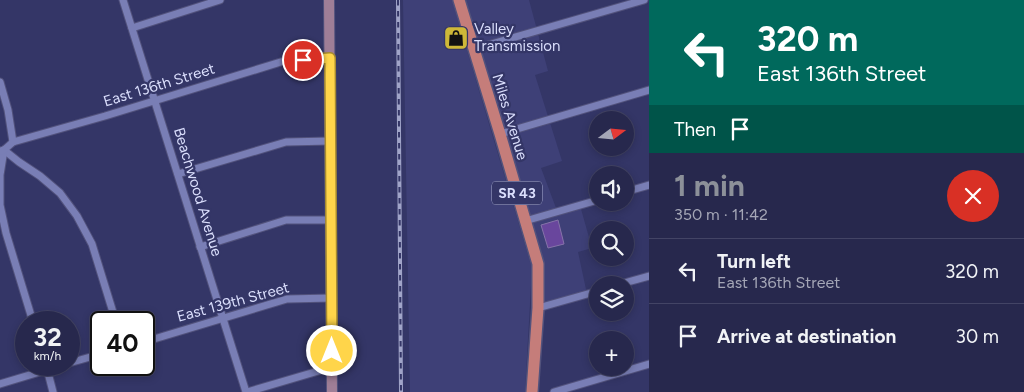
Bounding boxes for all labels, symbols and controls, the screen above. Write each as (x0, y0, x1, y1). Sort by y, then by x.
text: 320 m (757, 18, 858, 60)
place label: Valley Transmission (474, 20, 560, 55)
icon: left (674, 20, 739, 85)
shop icon: Valley Transmission (443, 25, 469, 51)
pin (282, 39, 324, 81)
icon: arrive (289, 46, 317, 74)
street label: East 136th Street (101, 59, 217, 110)
text: East 136th Street (757, 60, 926, 87)
street label: Miles Avenue (488, 72, 532, 162)
north arrow (589, 111, 634, 156)
map controls (589, 111, 634, 376)
icon: arrive (726, 115, 754, 143)
text: Then (674, 118, 716, 141)
street label: Beachwood Avenue (170, 125, 226, 259)
button: sound (589, 166, 634, 211)
text: 1 min (674, 167, 745, 204)
button: close (947, 170, 999, 222)
road number: SR 43 (492, 182, 542, 204)
text: 350 m · 11:42 (674, 205, 768, 224)
button: search (589, 221, 634, 266)
text: Turn left (717, 250, 791, 273)
icon: left (674, 257, 702, 285)
text: 320 m (945, 260, 999, 283)
text: East 136th Street (717, 273, 840, 292)
button: layers (589, 276, 634, 321)
street label: East 139th Street (175, 278, 291, 326)
speed limit sign: 40 (90, 311, 155, 376)
text: 32 (33, 322, 62, 352)
icon: arrive (674, 322, 702, 350)
position arrow (305, 324, 357, 376)
text: Arrive at destination (717, 325, 896, 348)
text: 30 m (956, 325, 999, 348)
button: + (589, 331, 634, 376)
text: km/h (34, 349, 61, 363)

